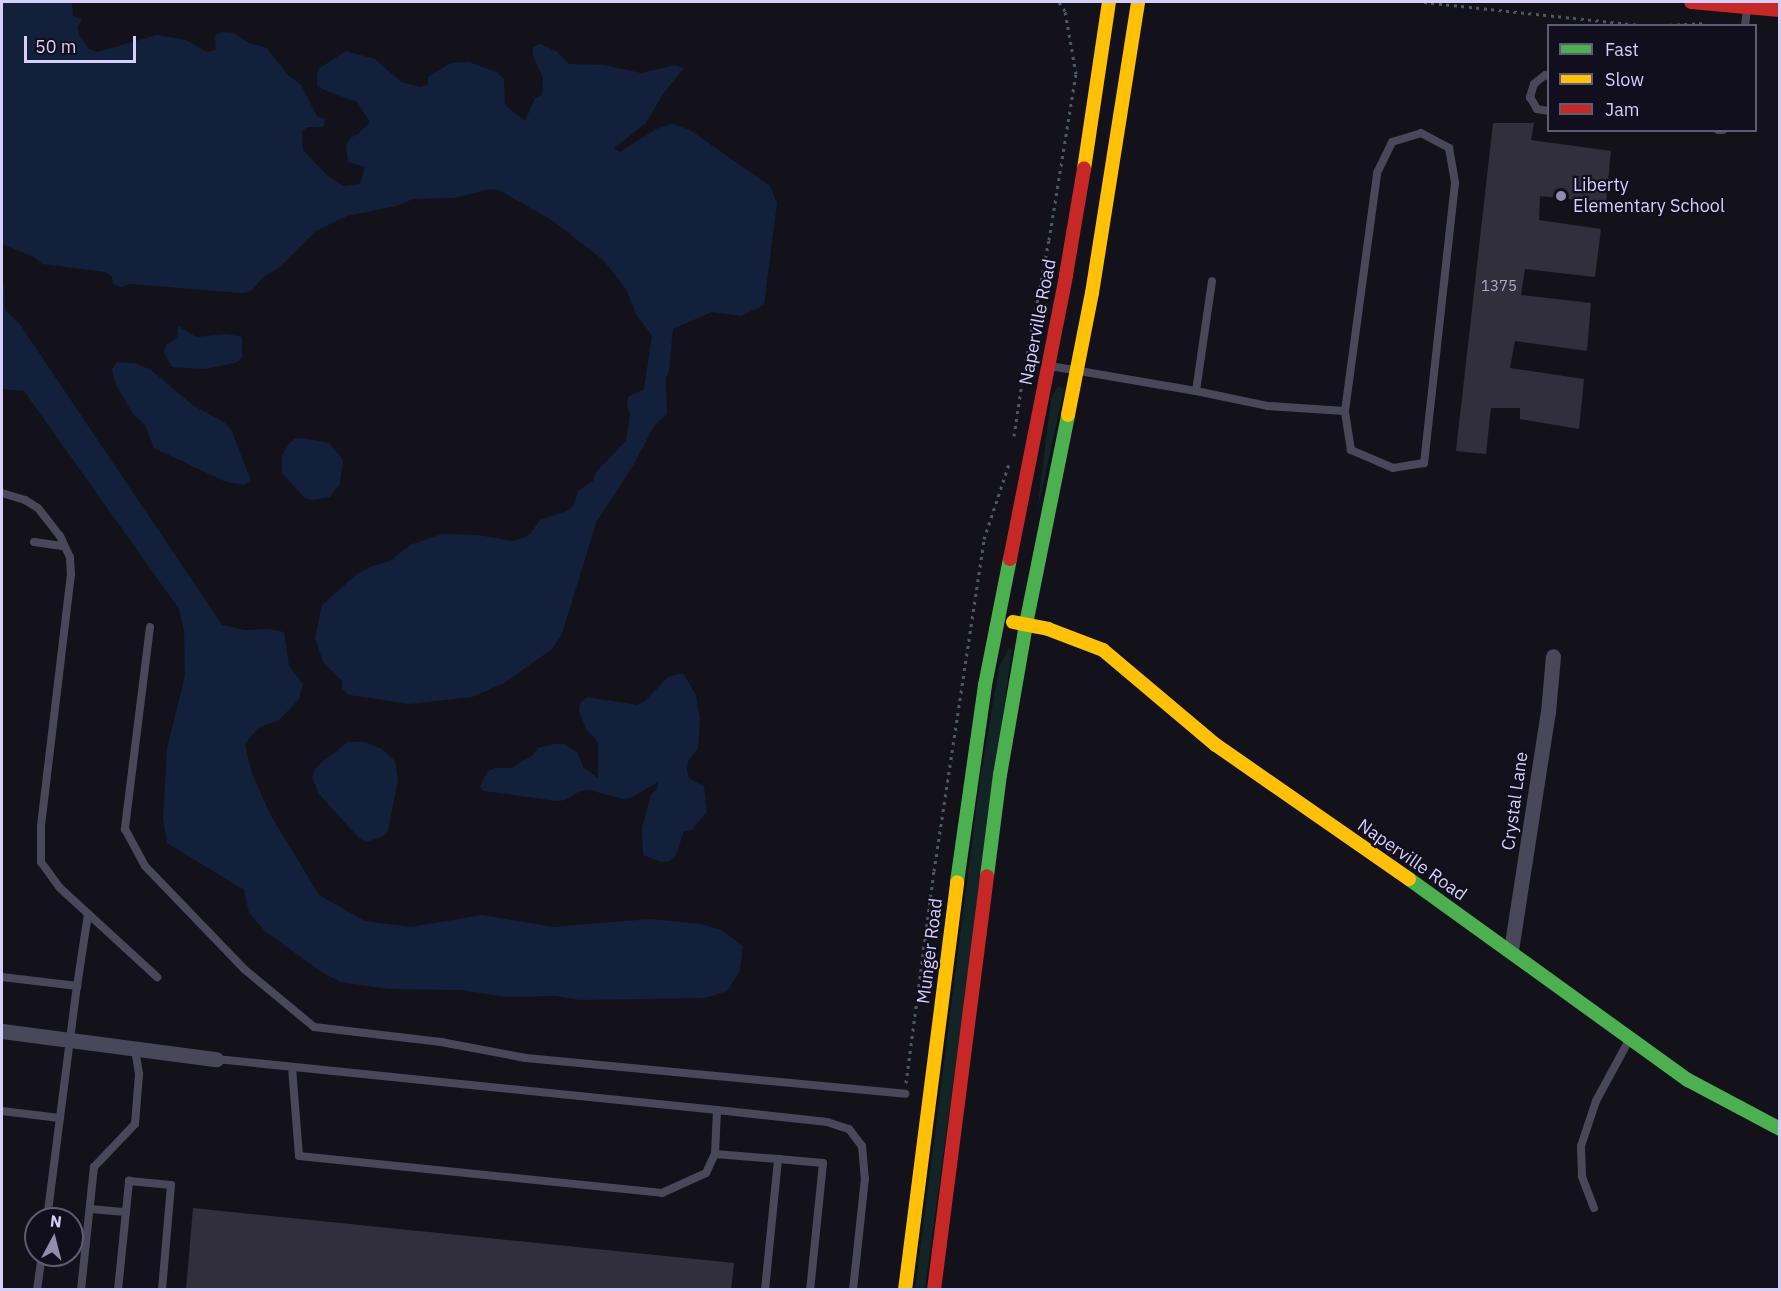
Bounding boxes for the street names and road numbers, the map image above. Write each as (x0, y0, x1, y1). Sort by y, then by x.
street label: Naperville Road (1015, 257, 1061, 387)
street label: Crystal Lane (1497, 750, 1533, 852)
street label: Naperville Road (1353, 814, 1471, 906)
street label: Munger Road (913, 897, 947, 1005)

